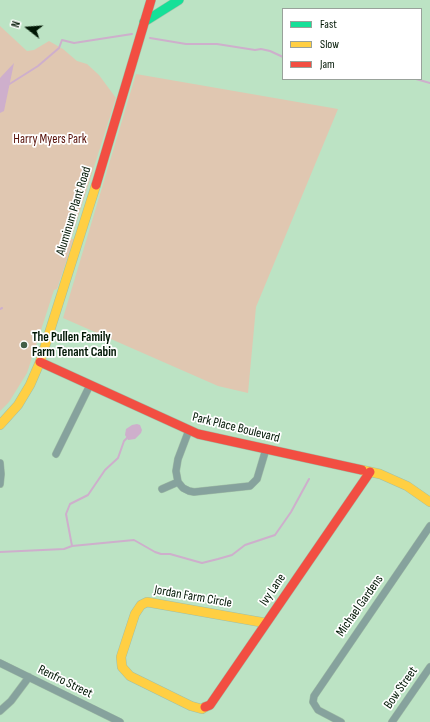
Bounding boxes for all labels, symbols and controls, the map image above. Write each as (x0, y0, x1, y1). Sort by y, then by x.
north arrow (8, 8, 48, 48)
legend (282, 8, 422, 80)
text: Fast (320, 17, 337, 32)
text: N (9, 20, 23, 29)
text: Slow (320, 37, 339, 52)
text: Jam (320, 57, 335, 72)
park label: Harry Myers Park (13, 132, 87, 148)
street label: Aluminum Plant Road (53, 165, 95, 257)
place label: The Pullen Family Farm Tenant Cabin (32, 330, 117, 361)
marker: The Pullen Family Farm Tenant Cabin (19, 340, 29, 350)
street label: Park Place Boulevard (191, 410, 281, 446)
street label: Ivy Lane (257, 571, 289, 609)
street label: Michael Gardens (333, 572, 387, 640)
street label: Jordan Farm Circle (153, 582, 233, 612)
street label: Renfro Street (35, 662, 95, 702)
street label: Bow Street (381, 664, 421, 712)

